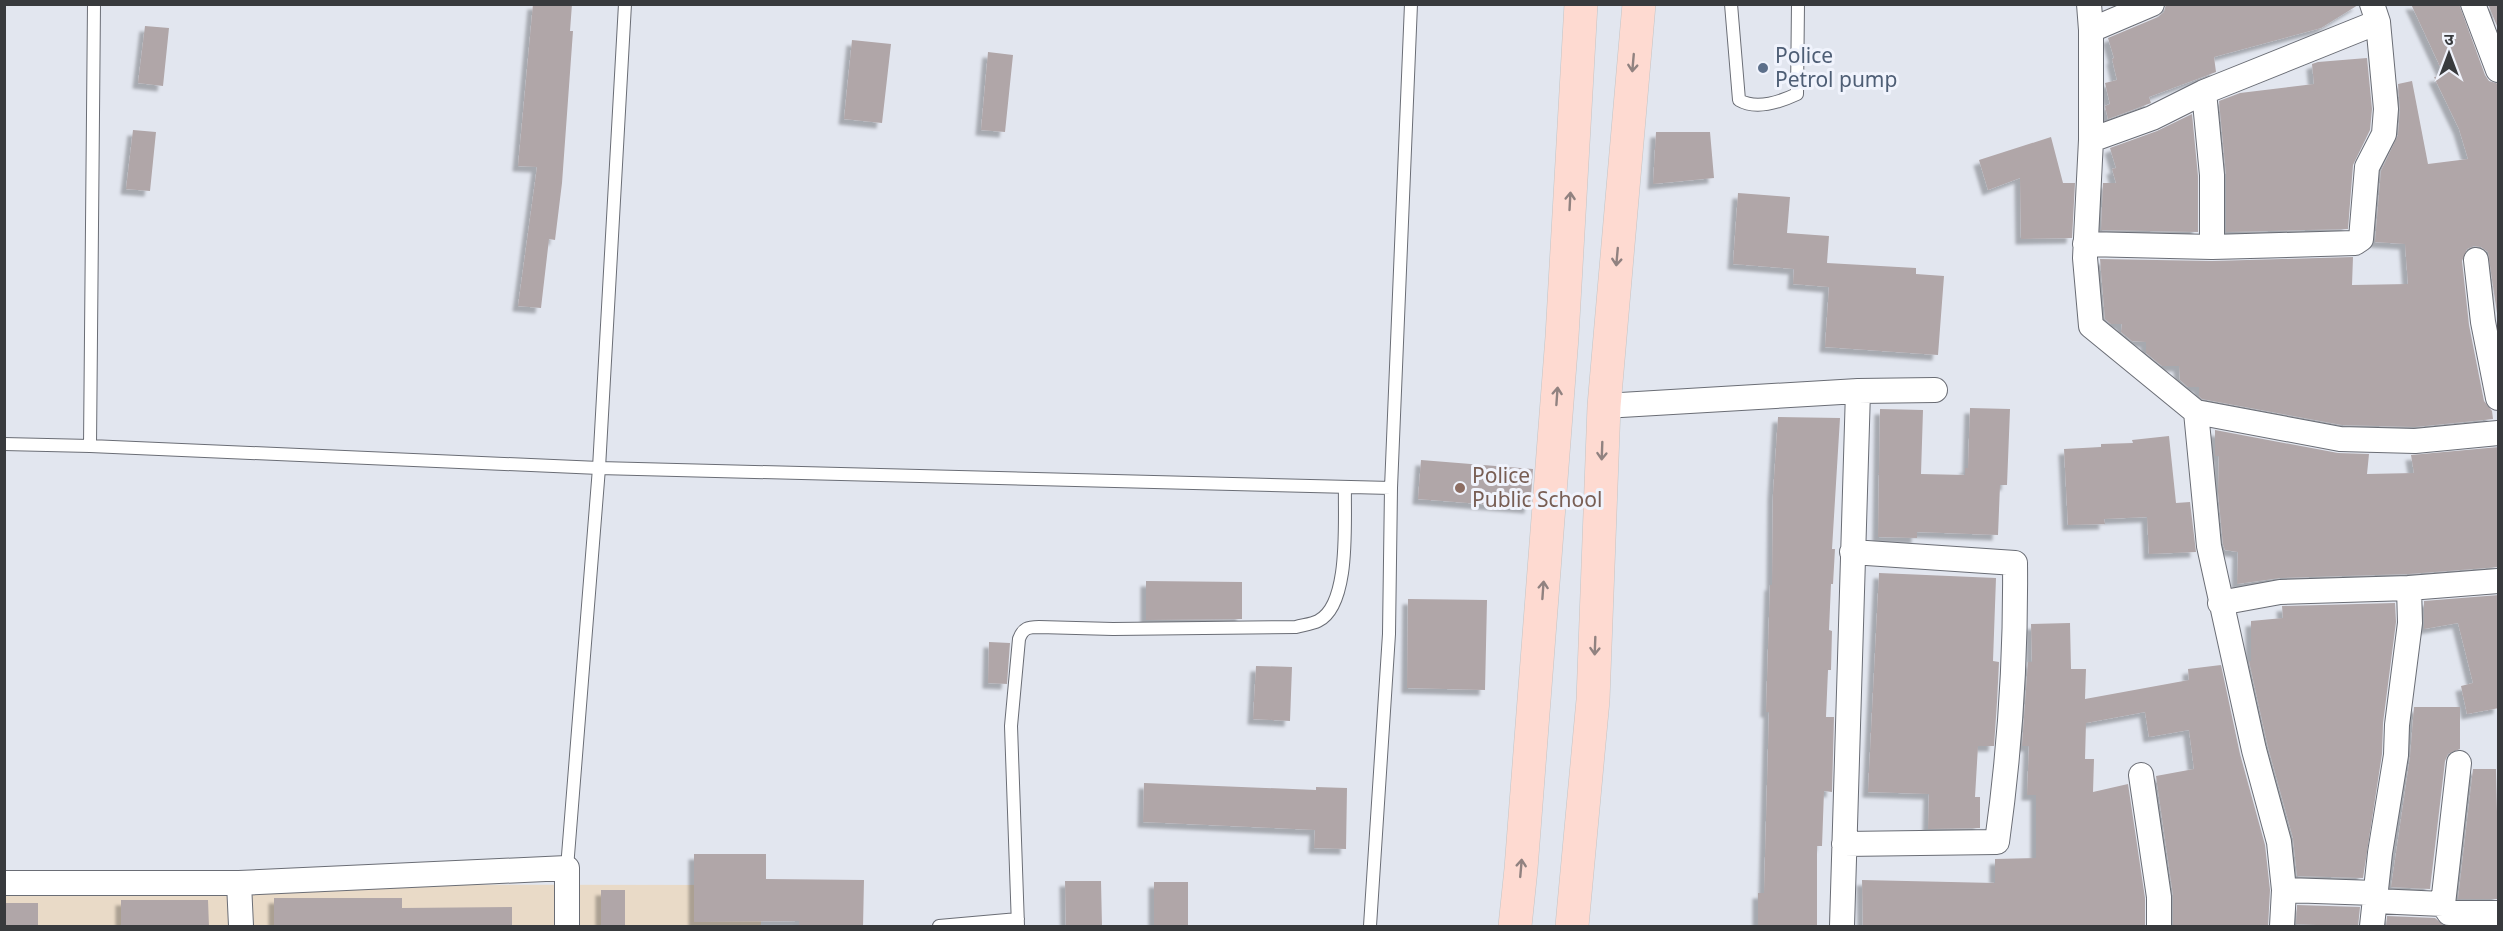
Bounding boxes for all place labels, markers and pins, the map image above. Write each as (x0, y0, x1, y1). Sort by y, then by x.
place label: Police Petrol pump (1775, 44, 1897, 96)
marker: Police Petrol pump (1756, 61, 1770, 75)
place label: Police Public School (1472, 464, 1602, 516)
marker: Police Public School (1453, 481, 1467, 495)

